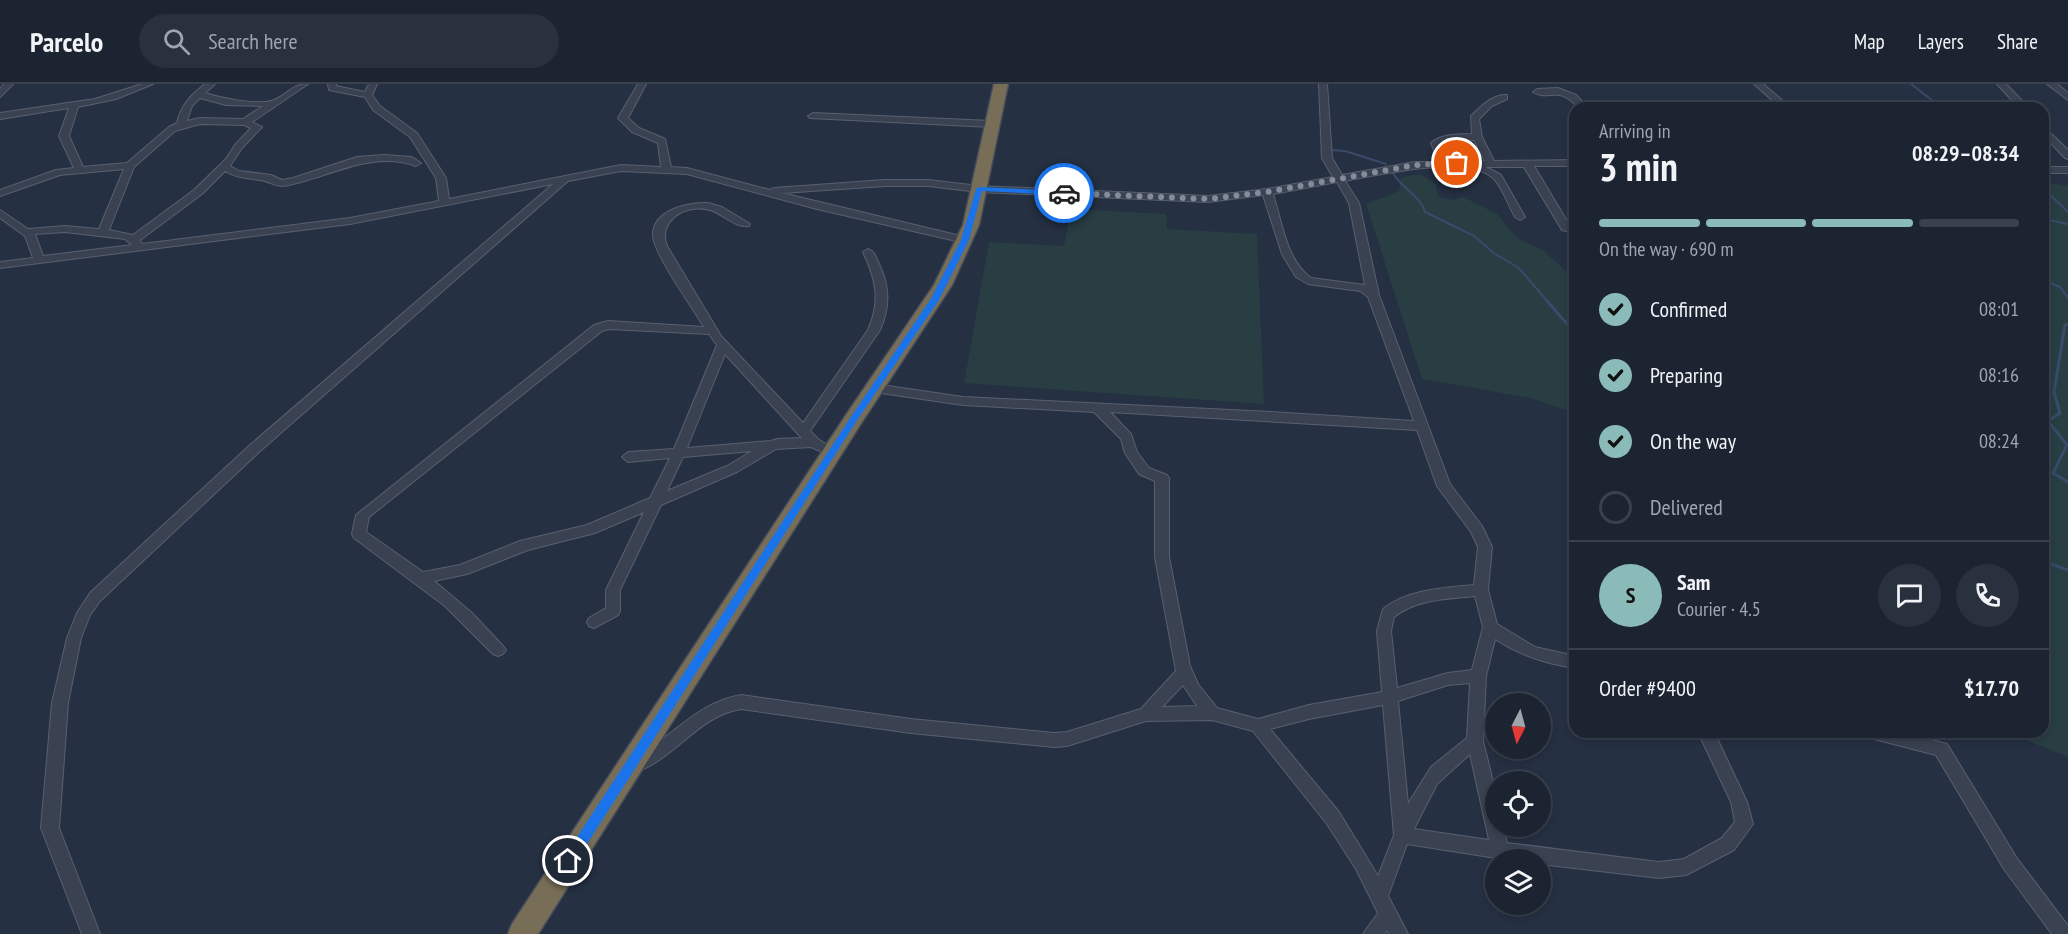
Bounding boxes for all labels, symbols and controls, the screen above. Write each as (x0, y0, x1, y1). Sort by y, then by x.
search box (139, 14, 559, 68)
text: Parcelo (30, 23, 103, 60)
icon: search (160, 25, 193, 58)
text: Search here (208, 27, 298, 55)
text: Map (1854, 28, 1885, 55)
text: Layers (1918, 28, 1964, 55)
text: Share (1997, 28, 2038, 55)
text: Arriving in (1599, 118, 1671, 144)
pin (1431, 137, 1482, 188)
text: 08:29–08:34 (1912, 139, 2019, 167)
text: 3 min (1599, 141, 1678, 192)
icon: bag (1440, 146, 1473, 179)
courier (1034, 163, 1094, 223)
icon: car (1048, 177, 1081, 210)
text: On the way · 690 m (1599, 236, 1734, 262)
icon: check (1599, 293, 1632, 326)
text: Confirmed (1650, 295, 1727, 323)
text: 08:01 (1979, 296, 2019, 322)
icon: check (1599, 359, 1632, 392)
text: Preparing (1650, 361, 1723, 389)
text: 08:16 (1979, 362, 2019, 388)
icon: check (1599, 425, 1632, 458)
text: On the way (1650, 427, 1736, 455)
text: 08:24 (1979, 428, 2019, 454)
text: Delivered (1650, 493, 1723, 521)
button: chat (1878, 564, 1941, 627)
button: phone (1956, 564, 2019, 627)
text: Sam (1677, 568, 1710, 596)
text: S (1626, 581, 1635, 609)
text: Courier · 4.5 (1677, 596, 1761, 622)
text: Order #9400 (1599, 674, 1696, 702)
text: $17.70 (1964, 674, 2019, 702)
north arrow (1485, 693, 1551, 759)
map controls (1485, 693, 1551, 915)
button: locate (1485, 771, 1551, 837)
pin (542, 835, 593, 886)
icon: home (551, 844, 584, 877)
button: layers (1485, 849, 1551, 915)

